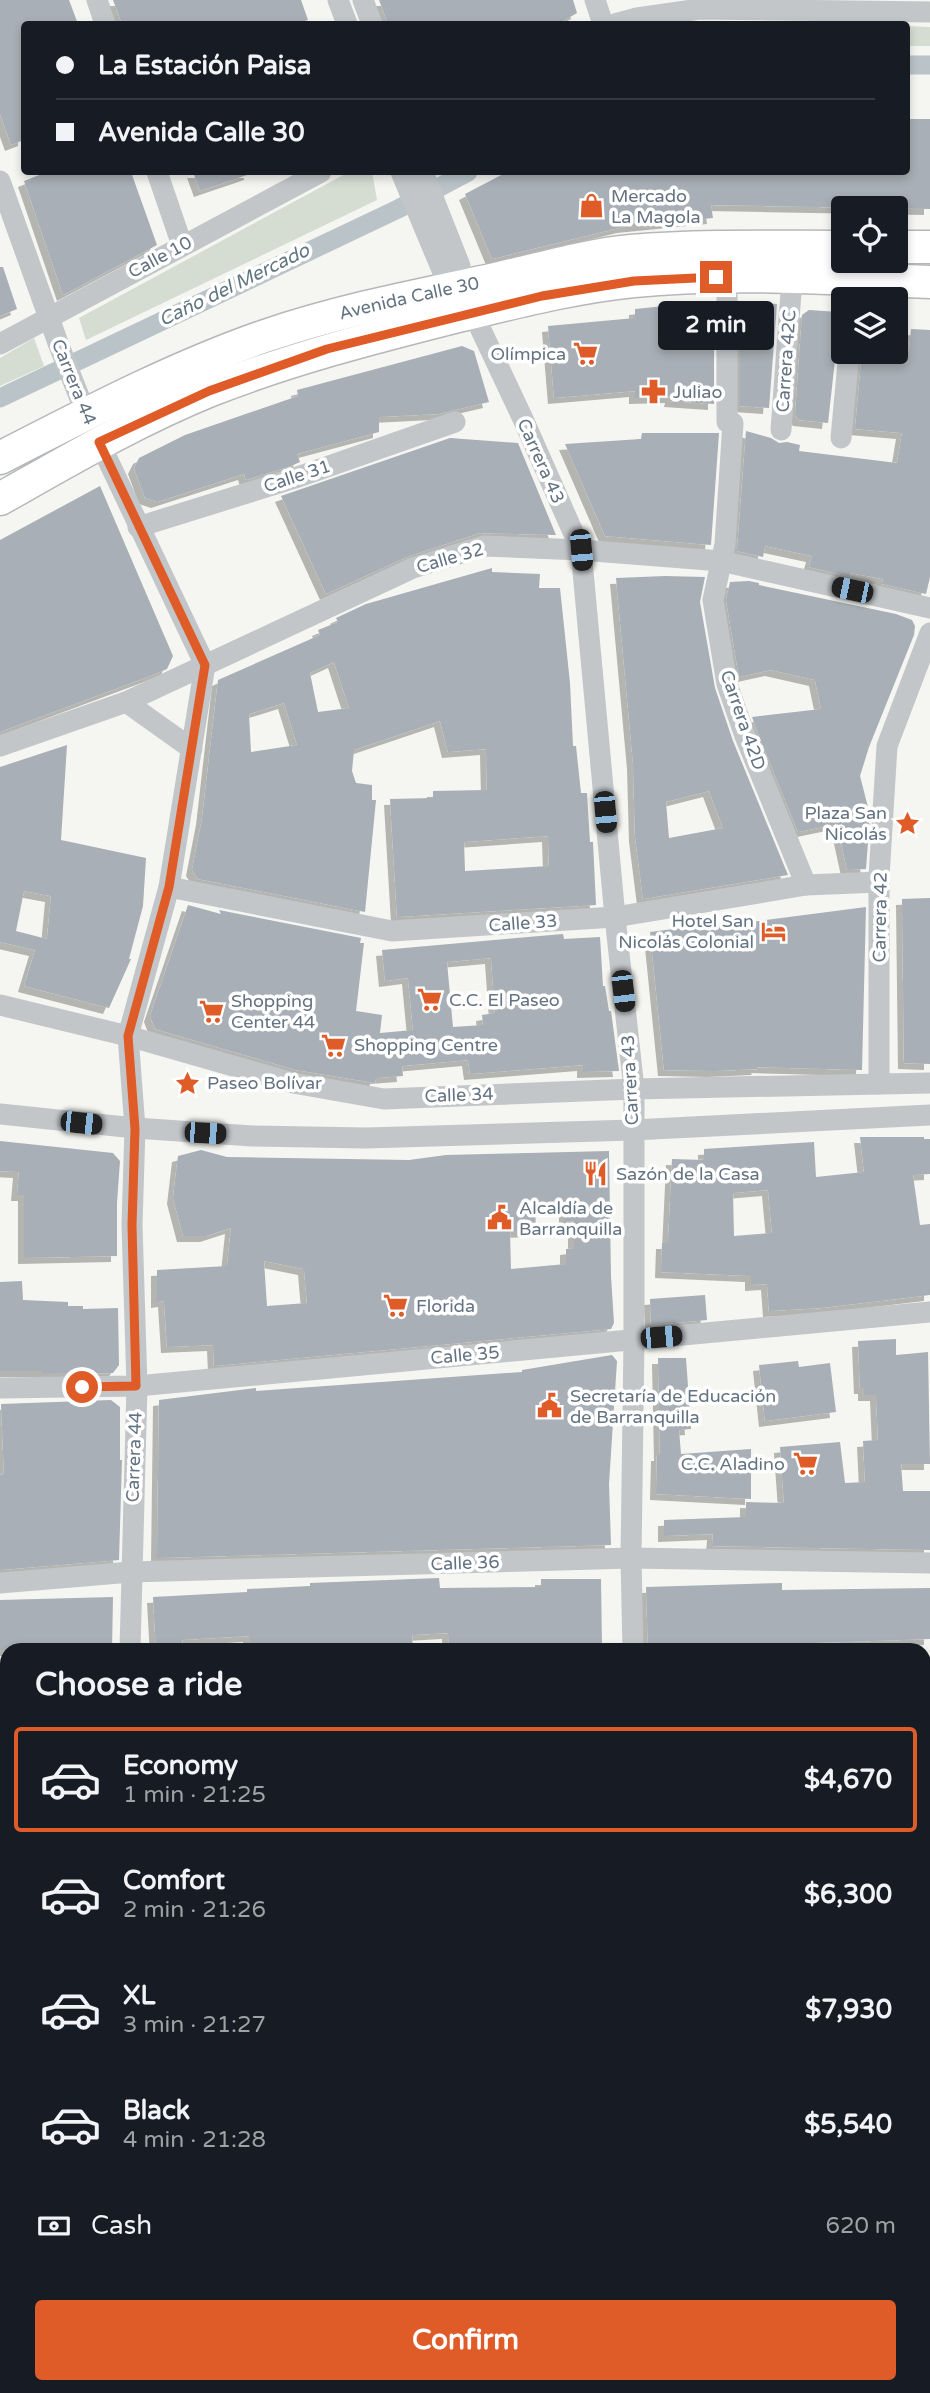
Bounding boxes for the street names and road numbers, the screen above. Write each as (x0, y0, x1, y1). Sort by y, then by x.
street label: Calle 10 (124, 231, 196, 283)
street label: Avenida Calle 30 (336, 272, 481, 325)
street label: Carrera 42C (771, 309, 801, 413)
street label: Carrera 44 (47, 336, 101, 428)
street label: Carrera 43 (513, 415, 569, 507)
street label: Calle 31 (261, 455, 333, 497)
street label: Calle 32 (414, 538, 486, 578)
street label: Carrera 42D (716, 667, 770, 773)
street label: Carrera 42 (868, 871, 892, 963)
street label: Calle 33 (488, 910, 558, 936)
street label: Carrera 43 (617, 1034, 643, 1126)
street label: Calle 34 (424, 1083, 494, 1107)
street label: Calle 35 (430, 1341, 500, 1369)
street label: Carrera 44 (121, 1411, 147, 1503)
street label: Calle 36 (430, 1551, 500, 1575)

